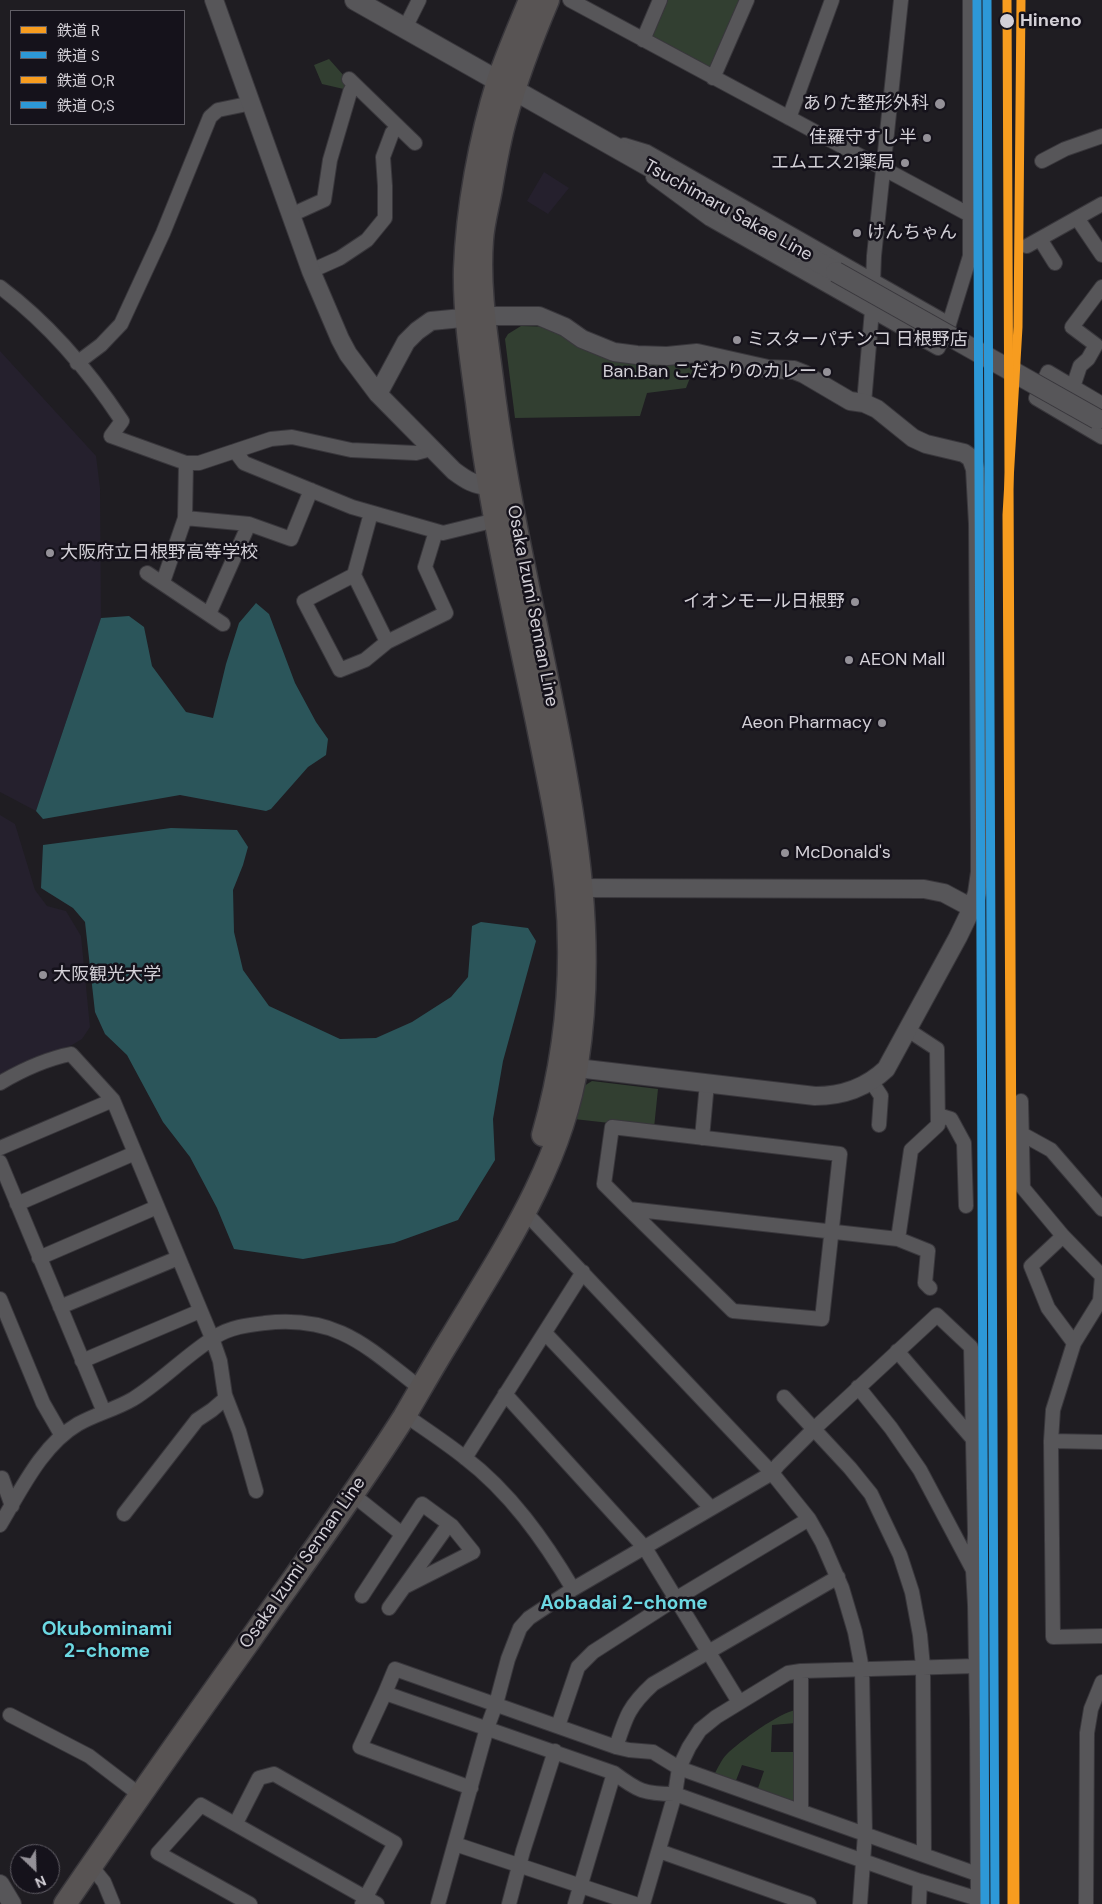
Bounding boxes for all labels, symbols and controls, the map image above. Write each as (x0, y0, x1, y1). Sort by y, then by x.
legend (10, 10, 185, 125)
place label: Hineno (1020, 10, 1082, 32)
marker: Hineno (998, 12, 1016, 30)
text: 鉄道 R (57, 21, 100, 41)
text: 鉄道 S (57, 46, 100, 66)
text: 鉄道 O;R (57, 71, 115, 91)
place label: ありた整形外科 (803, 93, 929, 115)
text: 鉄道 O;S (57, 96, 115, 116)
marker: ありた整形外科 (933, 97, 947, 111)
place label: 佳羅守すし半 (809, 127, 917, 149)
marker: 佳羅守すし半 (921, 132, 933, 144)
place label: エムエス21薬局 (771, 152, 895, 174)
street label: Tsuchimaru Sakae Line (640, 156, 816, 266)
marker: エムエス21薬局 (899, 157, 911, 169)
place label: けんちゃん (867, 222, 957, 244)
marker: けんちゃん (851, 227, 863, 239)
place label: ミスターパチンコ 日根野店 (747, 329, 968, 351)
marker: ミスターパチンコ 日根野店 (731, 334, 743, 346)
place label: Ban.Ban こだわりのカレー (603, 361, 817, 383)
marker: Ban.Ban こだわりのカレー (821, 366, 833, 378)
street label: Osaka Izumi Sennan Line (502, 503, 562, 709)
place label: 大阪府立日根野高等学校 (60, 542, 258, 564)
marker: 大阪府立日根野高等学校 (44, 547, 56, 559)
place label: イオンモール日根野 (683, 591, 845, 613)
marker: イオンモール日根野 (849, 596, 861, 608)
place label: AEON Mall (859, 649, 945, 671)
marker: AEON Mall (843, 654, 855, 666)
place label: Aeon Pharmacy (741, 712, 872, 734)
marker: Aeon Pharmacy (876, 717, 888, 729)
place label: McDonald's (795, 842, 891, 864)
marker: McDonald's (779, 847, 791, 859)
place label: 大阪観光大学 (53, 964, 161, 986)
marker: 大阪観光大学 (37, 969, 49, 981)
street label: Osaka Izumi Sennan Line (235, 1473, 371, 1653)
district label: Aobadai 2-chome (540, 1593, 708, 1615)
district label: Okubominami 2-chome (42, 1619, 172, 1663)
north arrow (10, 1844, 60, 1894)
text: N (32, 1871, 49, 1892)

